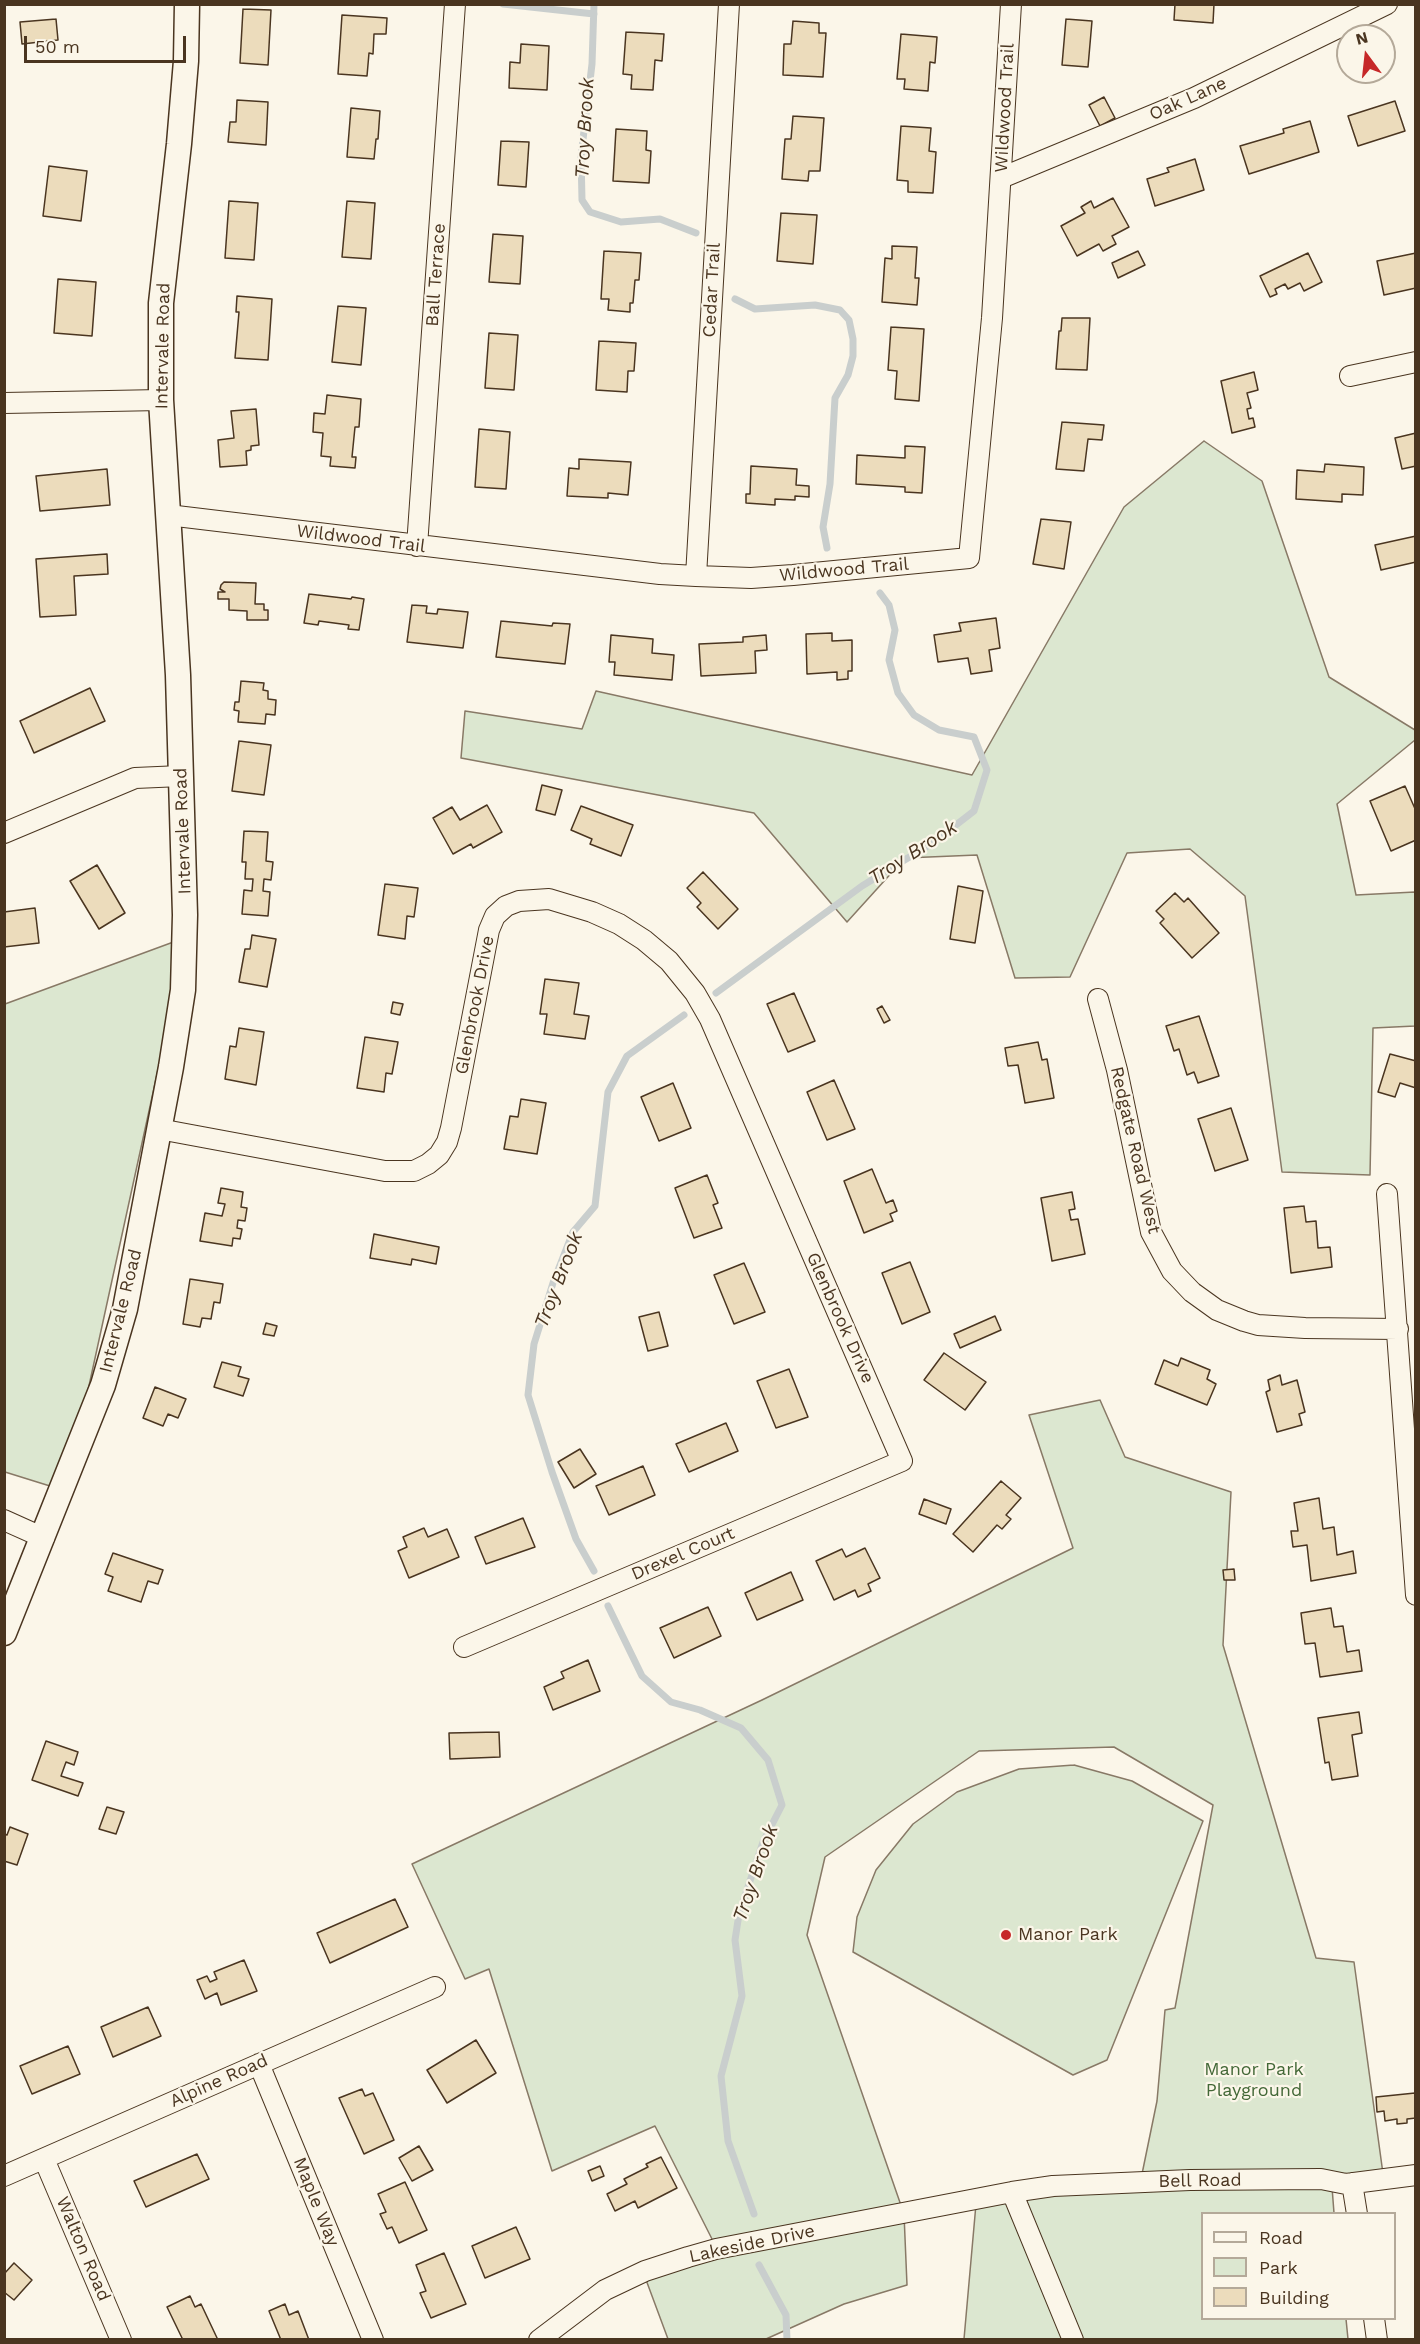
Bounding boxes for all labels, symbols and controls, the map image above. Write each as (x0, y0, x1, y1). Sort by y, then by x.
scale bar (27, 24, 189, 62)
north arrow (1336, 24, 1396, 84)
text: N (1354, 27, 1370, 49)
text: 50 m (35, 36, 80, 57)
street label: Wildwood Trail (991, 43, 1019, 173)
street label: Oak Lane (1146, 72, 1230, 126)
water label: Troy Brook (570, 77, 600, 179)
street label: Ball Terrace (422, 223, 450, 327)
street label: Cedar Trail (699, 242, 725, 338)
street label: Intervale Road (151, 282, 175, 410)
street label: Wildwood Trail (295, 520, 427, 558)
street label: Wildwood Trail (778, 554, 910, 586)
street label: Intervale Road (170, 767, 196, 895)
water label: Troy Brook (864, 815, 962, 891)
street label: Glenbrook Drive (451, 934, 499, 1076)
street label: Redgate Road West (1105, 1064, 1165, 1236)
water label: Troy Brook (530, 1228, 588, 1332)
street label: Intervale Road (95, 1247, 147, 1375)
street label: Glenbrook Drive (801, 1249, 879, 1387)
street label: Drexel Court (628, 1523, 738, 1585)
water label: Troy Brook (728, 1821, 784, 1925)
place label: Manor Park (1018, 1924, 1118, 1946)
marker: Manor Park (999, 1928, 1013, 1942)
street label: Alpine Road (167, 2050, 271, 2112)
park label: Manor Park Playground (1204, 2059, 1304, 2102)
street label: Maple Way (288, 2154, 344, 2250)
street label: Bell Road (1158, 2169, 1242, 2193)
street label: Walton Road (51, 2193, 115, 2305)
legend (1201, 2212, 1396, 2320)
street label: Lakeside Drive (687, 2220, 817, 2268)
text: Road (1259, 2227, 1303, 2248)
text: Park (1259, 2257, 1298, 2278)
text: Building (1259, 2287, 1329, 2308)

